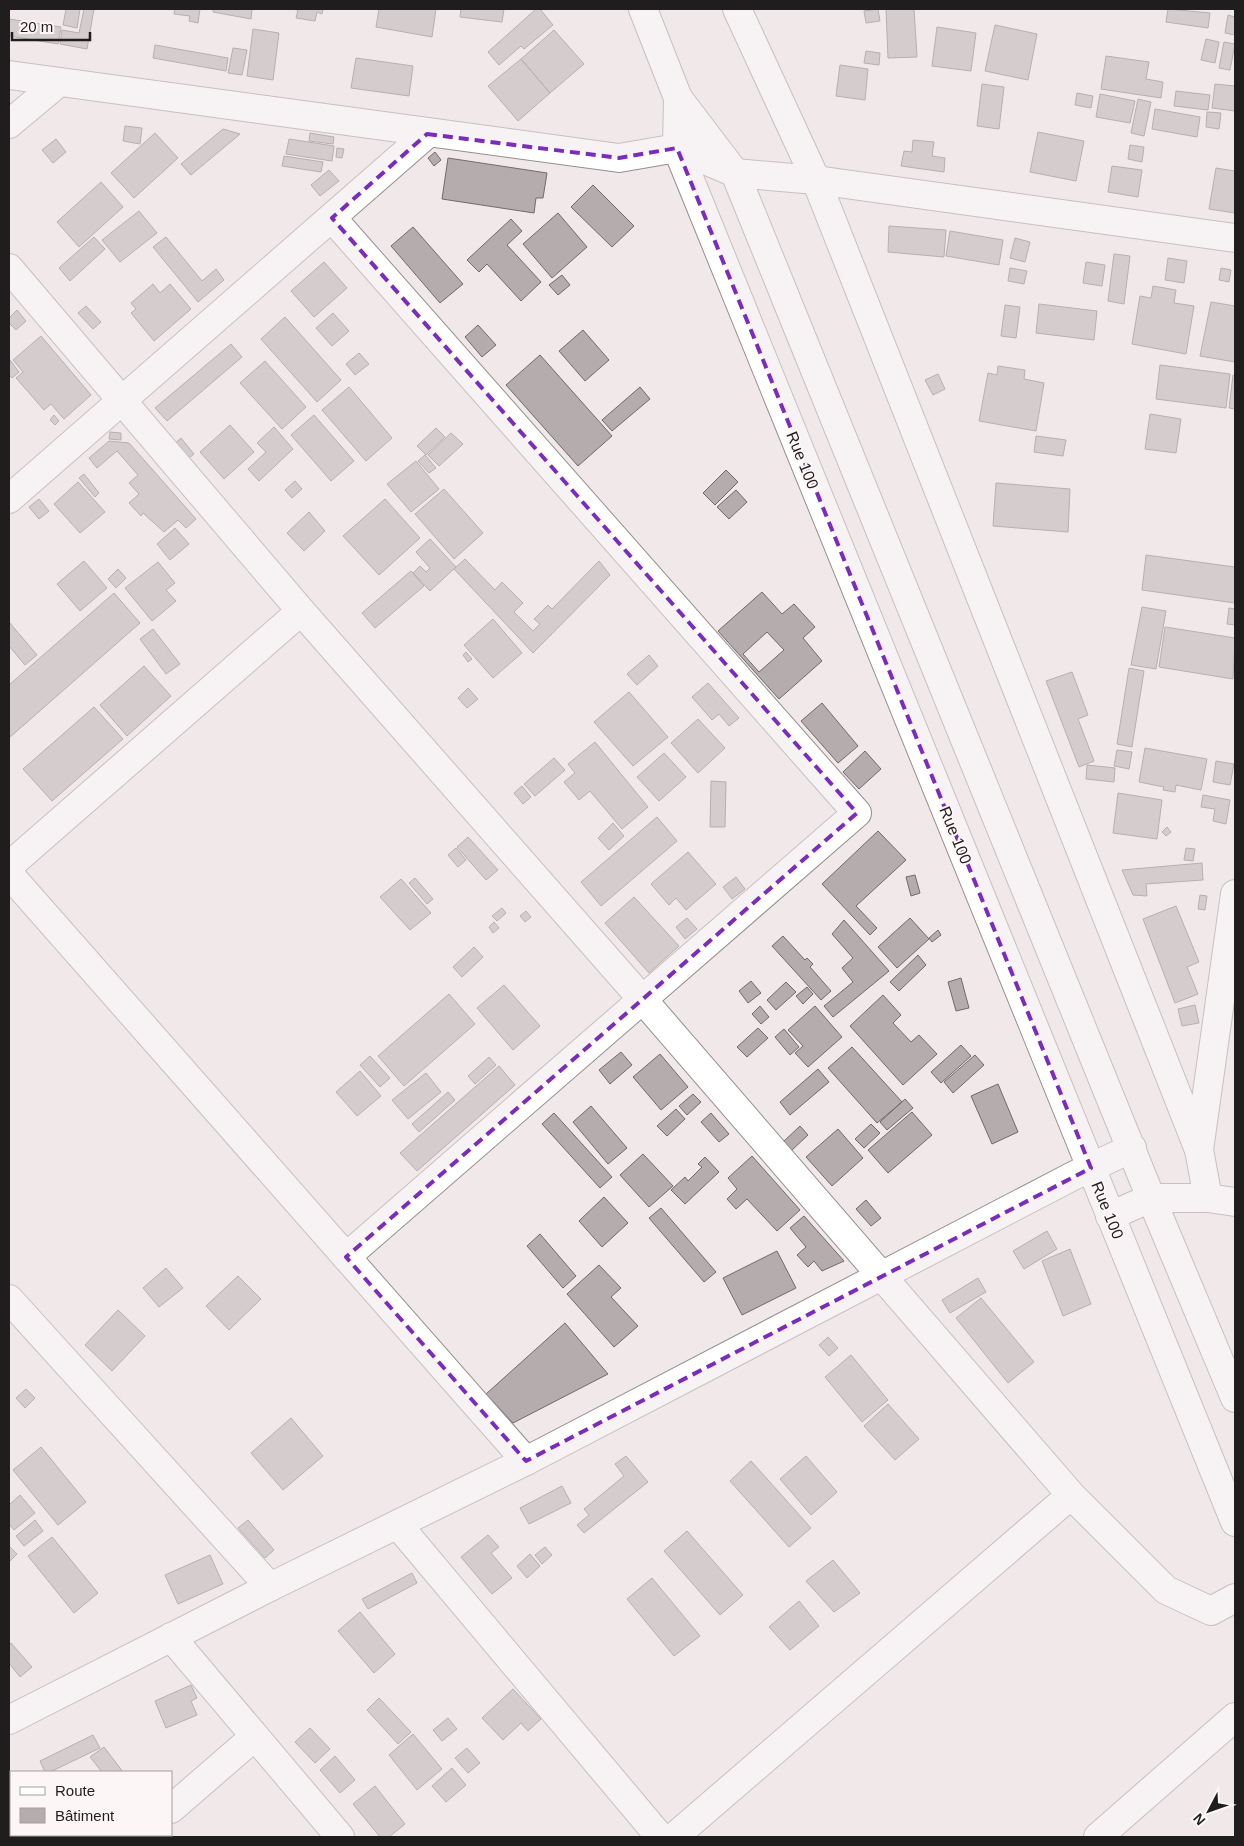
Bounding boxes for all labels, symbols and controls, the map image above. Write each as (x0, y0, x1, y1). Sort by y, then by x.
scale bar (12, 10, 90, 42)
text: 20 m (20, 18, 53, 35)
street label: Rue 100 (783, 429, 822, 492)
street label: Rue 100 (936, 804, 975, 867)
street label: Rue 100 (1088, 1179, 1127, 1242)
legend (10, 1771, 172, 1836)
text: Route (55, 1782, 95, 1799)
north arrow (1184, 1786, 1234, 1836)
text: Bâtiment (55, 1807, 115, 1824)
text: N (1190, 1810, 1209, 1829)

